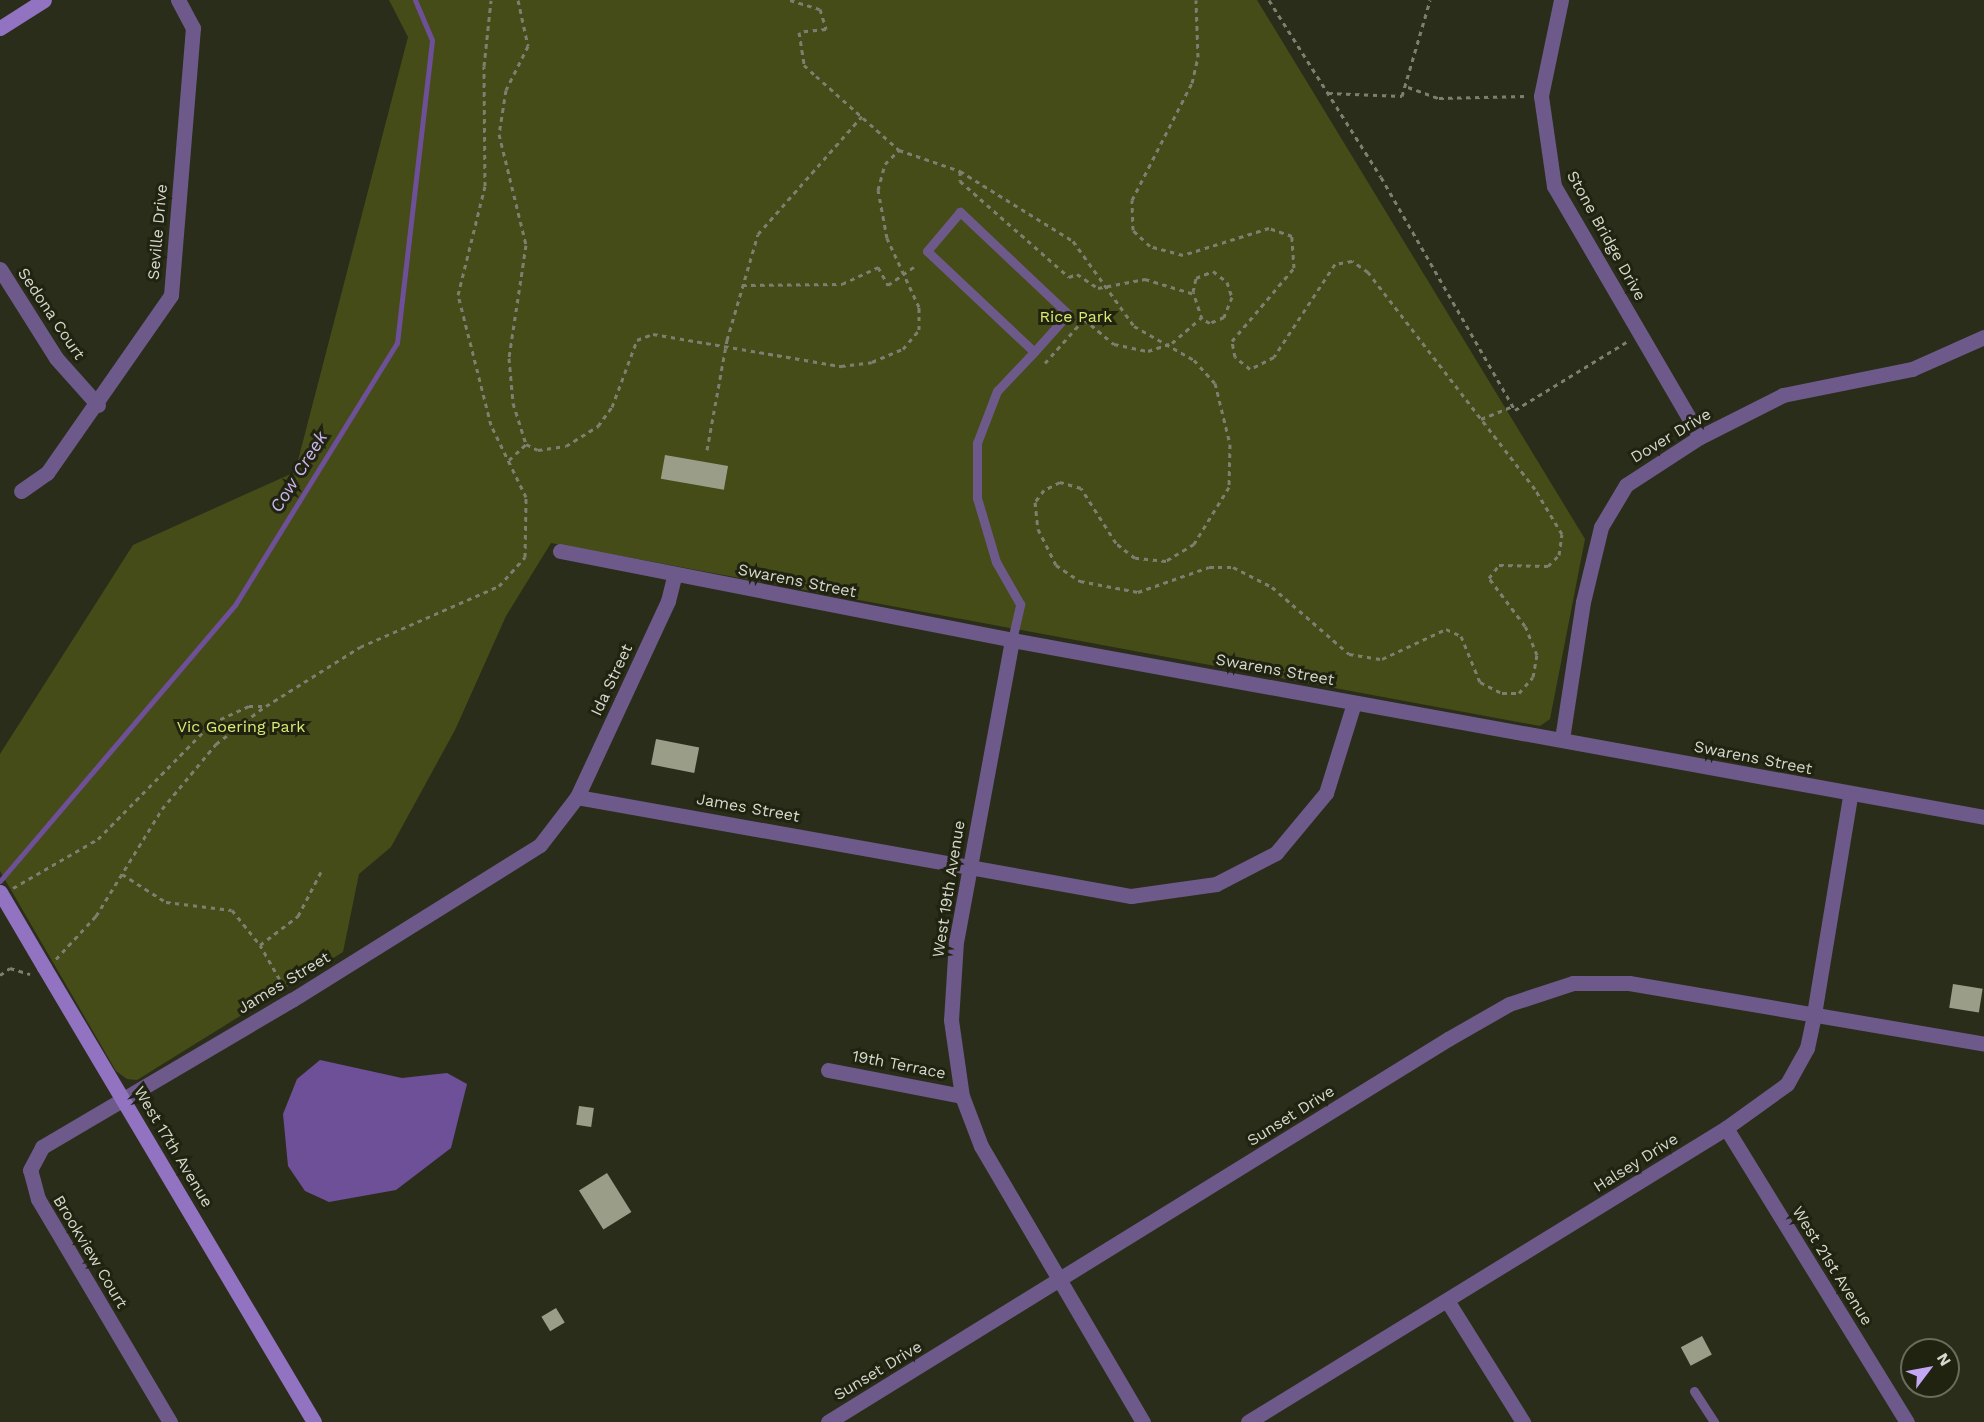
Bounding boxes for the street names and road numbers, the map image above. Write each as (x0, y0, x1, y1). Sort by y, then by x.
street label: Stone Bridge Drive (1562, 168, 1650, 304)
street label: Seville Drive (144, 183, 172, 281)
street label: Sedona Court (13, 264, 89, 364)
street label: Dover Drive (1627, 404, 1715, 468)
street label: Swarens Street (736, 560, 858, 602)
street label: Ida Street (587, 641, 637, 719)
street label: Swarens Street (1214, 650, 1336, 690)
street label: Swarens Street (1692, 737, 1814, 779)
street label: James Street (695, 789, 801, 827)
street label: West 19th Avenue (929, 819, 969, 959)
street label: James Street (234, 948, 334, 1018)
street label: 19th Terrace (850, 1046, 948, 1084)
street label: Sunset Drive (1244, 1082, 1338, 1150)
street label: West 17th Avenue (129, 1083, 217, 1211)
street label: Halsey Drive (1590, 1129, 1682, 1197)
street label: Brookview Court (49, 1192, 131, 1312)
street label: West 21st Avenue (1787, 1203, 1877, 1329)
street label: Sunset Drive (830, 1337, 926, 1405)

